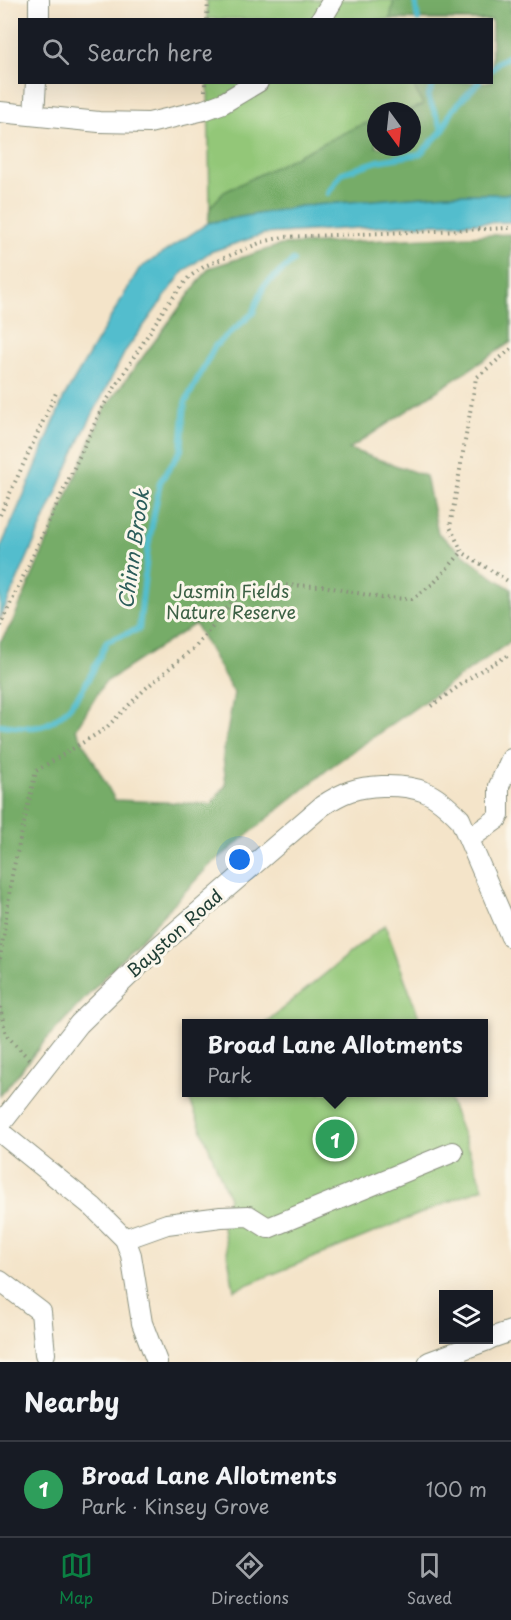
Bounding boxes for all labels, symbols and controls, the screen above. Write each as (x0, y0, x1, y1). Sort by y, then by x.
search box (18, 18, 493, 84)
icon: search (39, 35, 72, 68)
text: Search here (87, 35, 213, 68)
north arrow (367, 102, 421, 156)
water label: Chinn Brook (110, 485, 156, 611)
park label: Jasmin Fields Nature Reserve (166, 577, 296, 625)
your location (225, 845, 254, 874)
street label: Bayston Road (120, 882, 228, 984)
popup (182, 1019, 488, 1097)
text: Broad Lane Allotments (207, 1027, 463, 1060)
text: Park (207, 1060, 252, 1090)
pin: 1 (316, 1116, 354, 1162)
map controls (439, 1290, 493, 1344)
button: layers (439, 1290, 493, 1344)
text: Nearby (24, 1382, 119, 1421)
text: Broad Lane Allotments (81, 1458, 337, 1491)
text: 1 (39, 1474, 48, 1504)
text: 100 m (426, 1474, 487, 1504)
text: Park · Kinsey Grove (81, 1491, 269, 1521)
tab: Map (59, 1549, 93, 1609)
tab: Directions (211, 1549, 289, 1609)
tab: Saved (407, 1549, 452, 1609)

